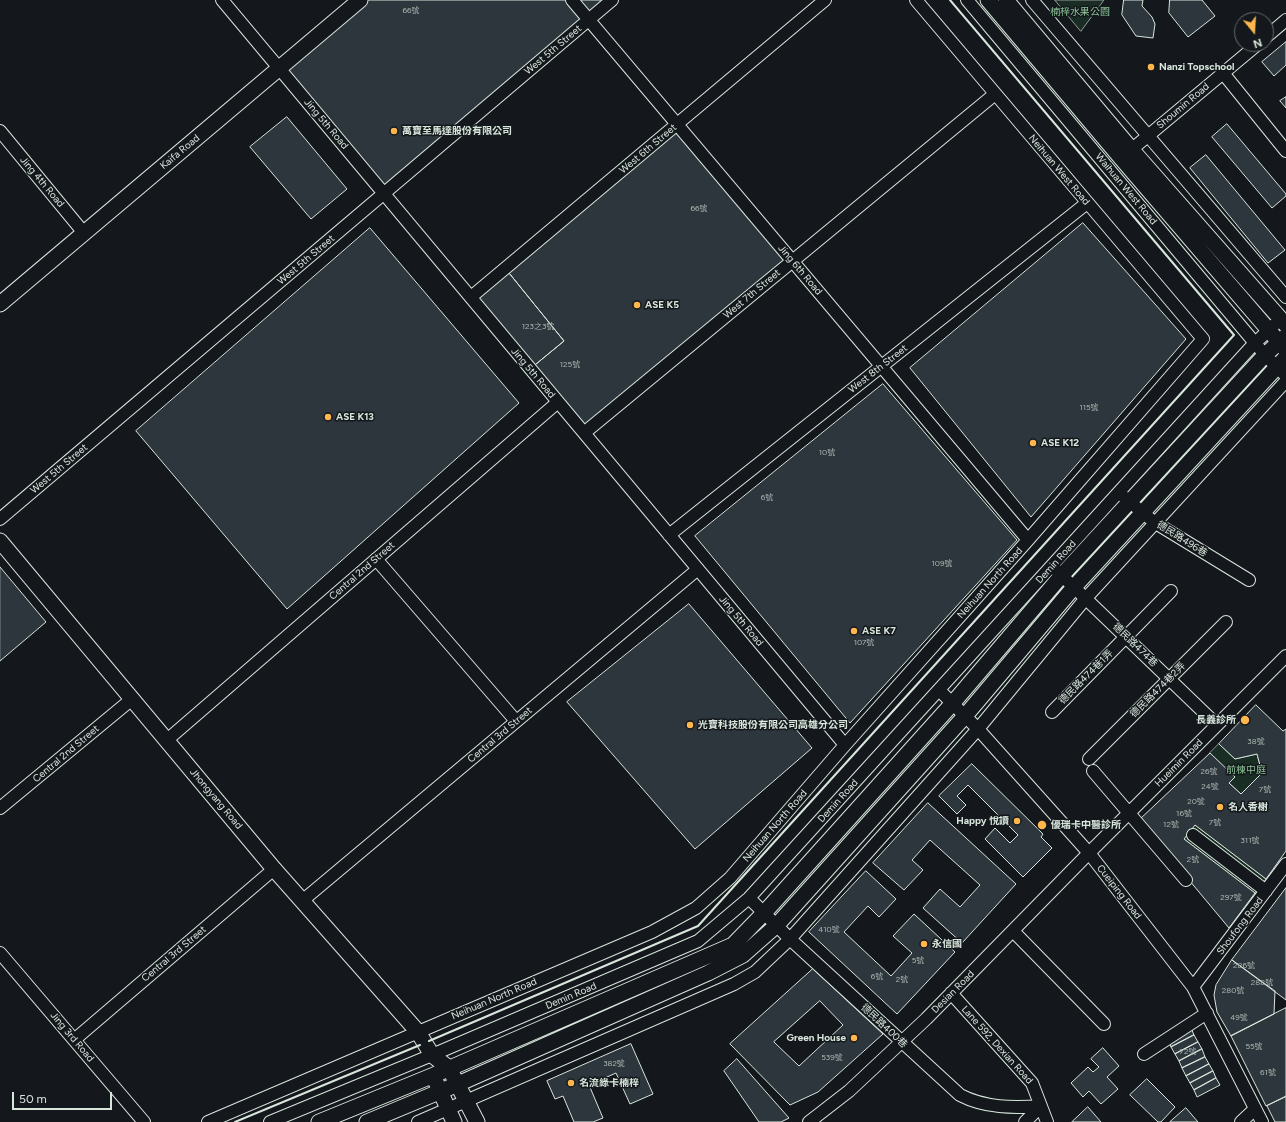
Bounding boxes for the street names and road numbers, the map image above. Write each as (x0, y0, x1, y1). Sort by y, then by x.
street label: West 5th Street (522, 23, 584, 77)
street label: Shoumin Road (1154, 81, 1212, 131)
street label: Jing 5th Road (301, 96, 351, 152)
street label: West 6th Street (617, 122, 679, 176)
street label: Kaifa Road (158, 132, 202, 172)
street label: Neihuan West Road (1026, 132, 1092, 208)
street label: Waihuan West Road (1093, 151, 1159, 227)
street label: Jing 4th Road (17, 154, 67, 210)
street label: West 5th Street (275, 233, 337, 287)
street label: Jing 6th Road (776, 242, 824, 298)
street label: West 7th Street (721, 267, 783, 321)
street label: West 8th Street (846, 342, 910, 396)
street label: Jing 5th Road (508, 345, 558, 401)
street label: West 5th Street (28, 442, 90, 496)
street label: 德民路496巷 (1154, 519, 1210, 559)
street label: Demin Road (1033, 538, 1079, 586)
street label: Central 2nd Street (327, 539, 397, 603)
street label: Neihuan North Road (955, 545, 1025, 621)
street label: Jing 5th Road (716, 593, 766, 649)
street label: 德民路474巷 (1110, 621, 1160, 669)
street label: 德民路474巷1弄 (1056, 647, 1116, 707)
street label: 德民路474巷2弄 (1128, 660, 1188, 720)
street label: Central 3rd Street (465, 705, 535, 765)
street label: Central 2nd Street (30, 723, 102, 785)
street label: Hueimin Road (1153, 737, 1205, 789)
street label: Jhongyang Road (187, 766, 245, 832)
street label: Demin Road (815, 777, 861, 825)
street label: Neihuan North Road (740, 787, 810, 865)
street label: Cueiping Road (1094, 862, 1144, 922)
street label: Shoufong Road (1214, 895, 1266, 957)
street label: Central 3rd Street (139, 924, 209, 984)
street label: Desian Road (929, 968, 977, 1016)
street label: Neihuan North Road (449, 976, 539, 1022)
street label: Demin Road (544, 980, 598, 1012)
street label: 德民路400巷 (858, 1001, 910, 1051)
street label: Lane 592, Dexian Road (959, 1003, 1035, 1087)
street label: Jing 3rd Road (48, 1010, 96, 1064)

